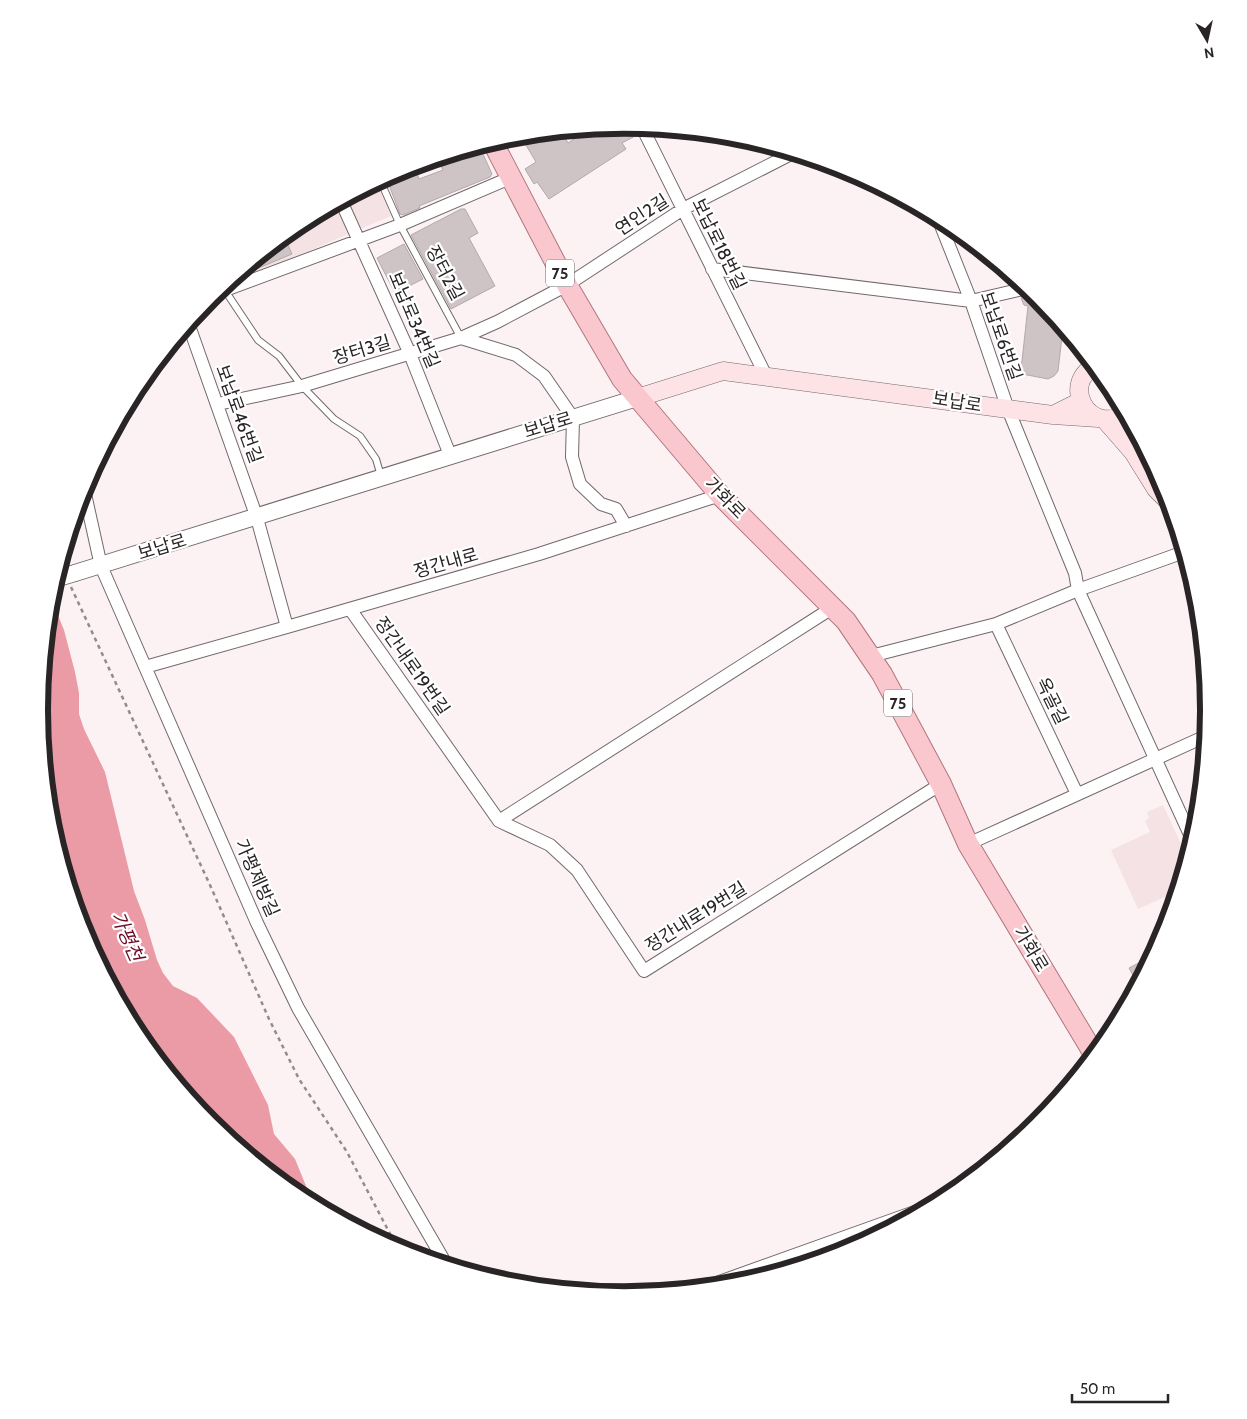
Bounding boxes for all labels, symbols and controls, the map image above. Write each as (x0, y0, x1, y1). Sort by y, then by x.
north arrow (1182, 15, 1232, 65)
text: N (1203, 43, 1215, 63)
street label: 연인2길 (611, 190, 673, 240)
street label: 보납로18번길 (687, 194, 751, 294)
street label: 장터2길 (421, 242, 469, 304)
road number: 75 (546, 260, 574, 286)
street label: 보납로34번길 (384, 268, 444, 372)
street label: 보납로6번길 (975, 288, 1027, 384)
street label: 장터3길 (330, 331, 394, 369)
street label: 보납로46번길 (211, 362, 267, 466)
street label: 보납로 (931, 387, 983, 417)
street label: 보납로 (521, 407, 575, 443)
street label: 가화로 (700, 472, 750, 524)
street label: 보납로 (135, 529, 189, 565)
street label: 정간내로 (411, 543, 481, 583)
street label: 정간내로19번길 (370, 612, 454, 720)
street label: 옥골길 (1031, 674, 1073, 728)
road number: 75 (884, 690, 912, 716)
street label: 가평제방길 (230, 836, 284, 920)
street label: 정간내로19번길 (641, 877, 751, 957)
water label: 가평천 (106, 907, 149, 966)
street label: 가화로 (1009, 922, 1053, 976)
scale bar (1072, 1372, 1168, 1404)
text: 50 m (1080, 1380, 1115, 1398)

